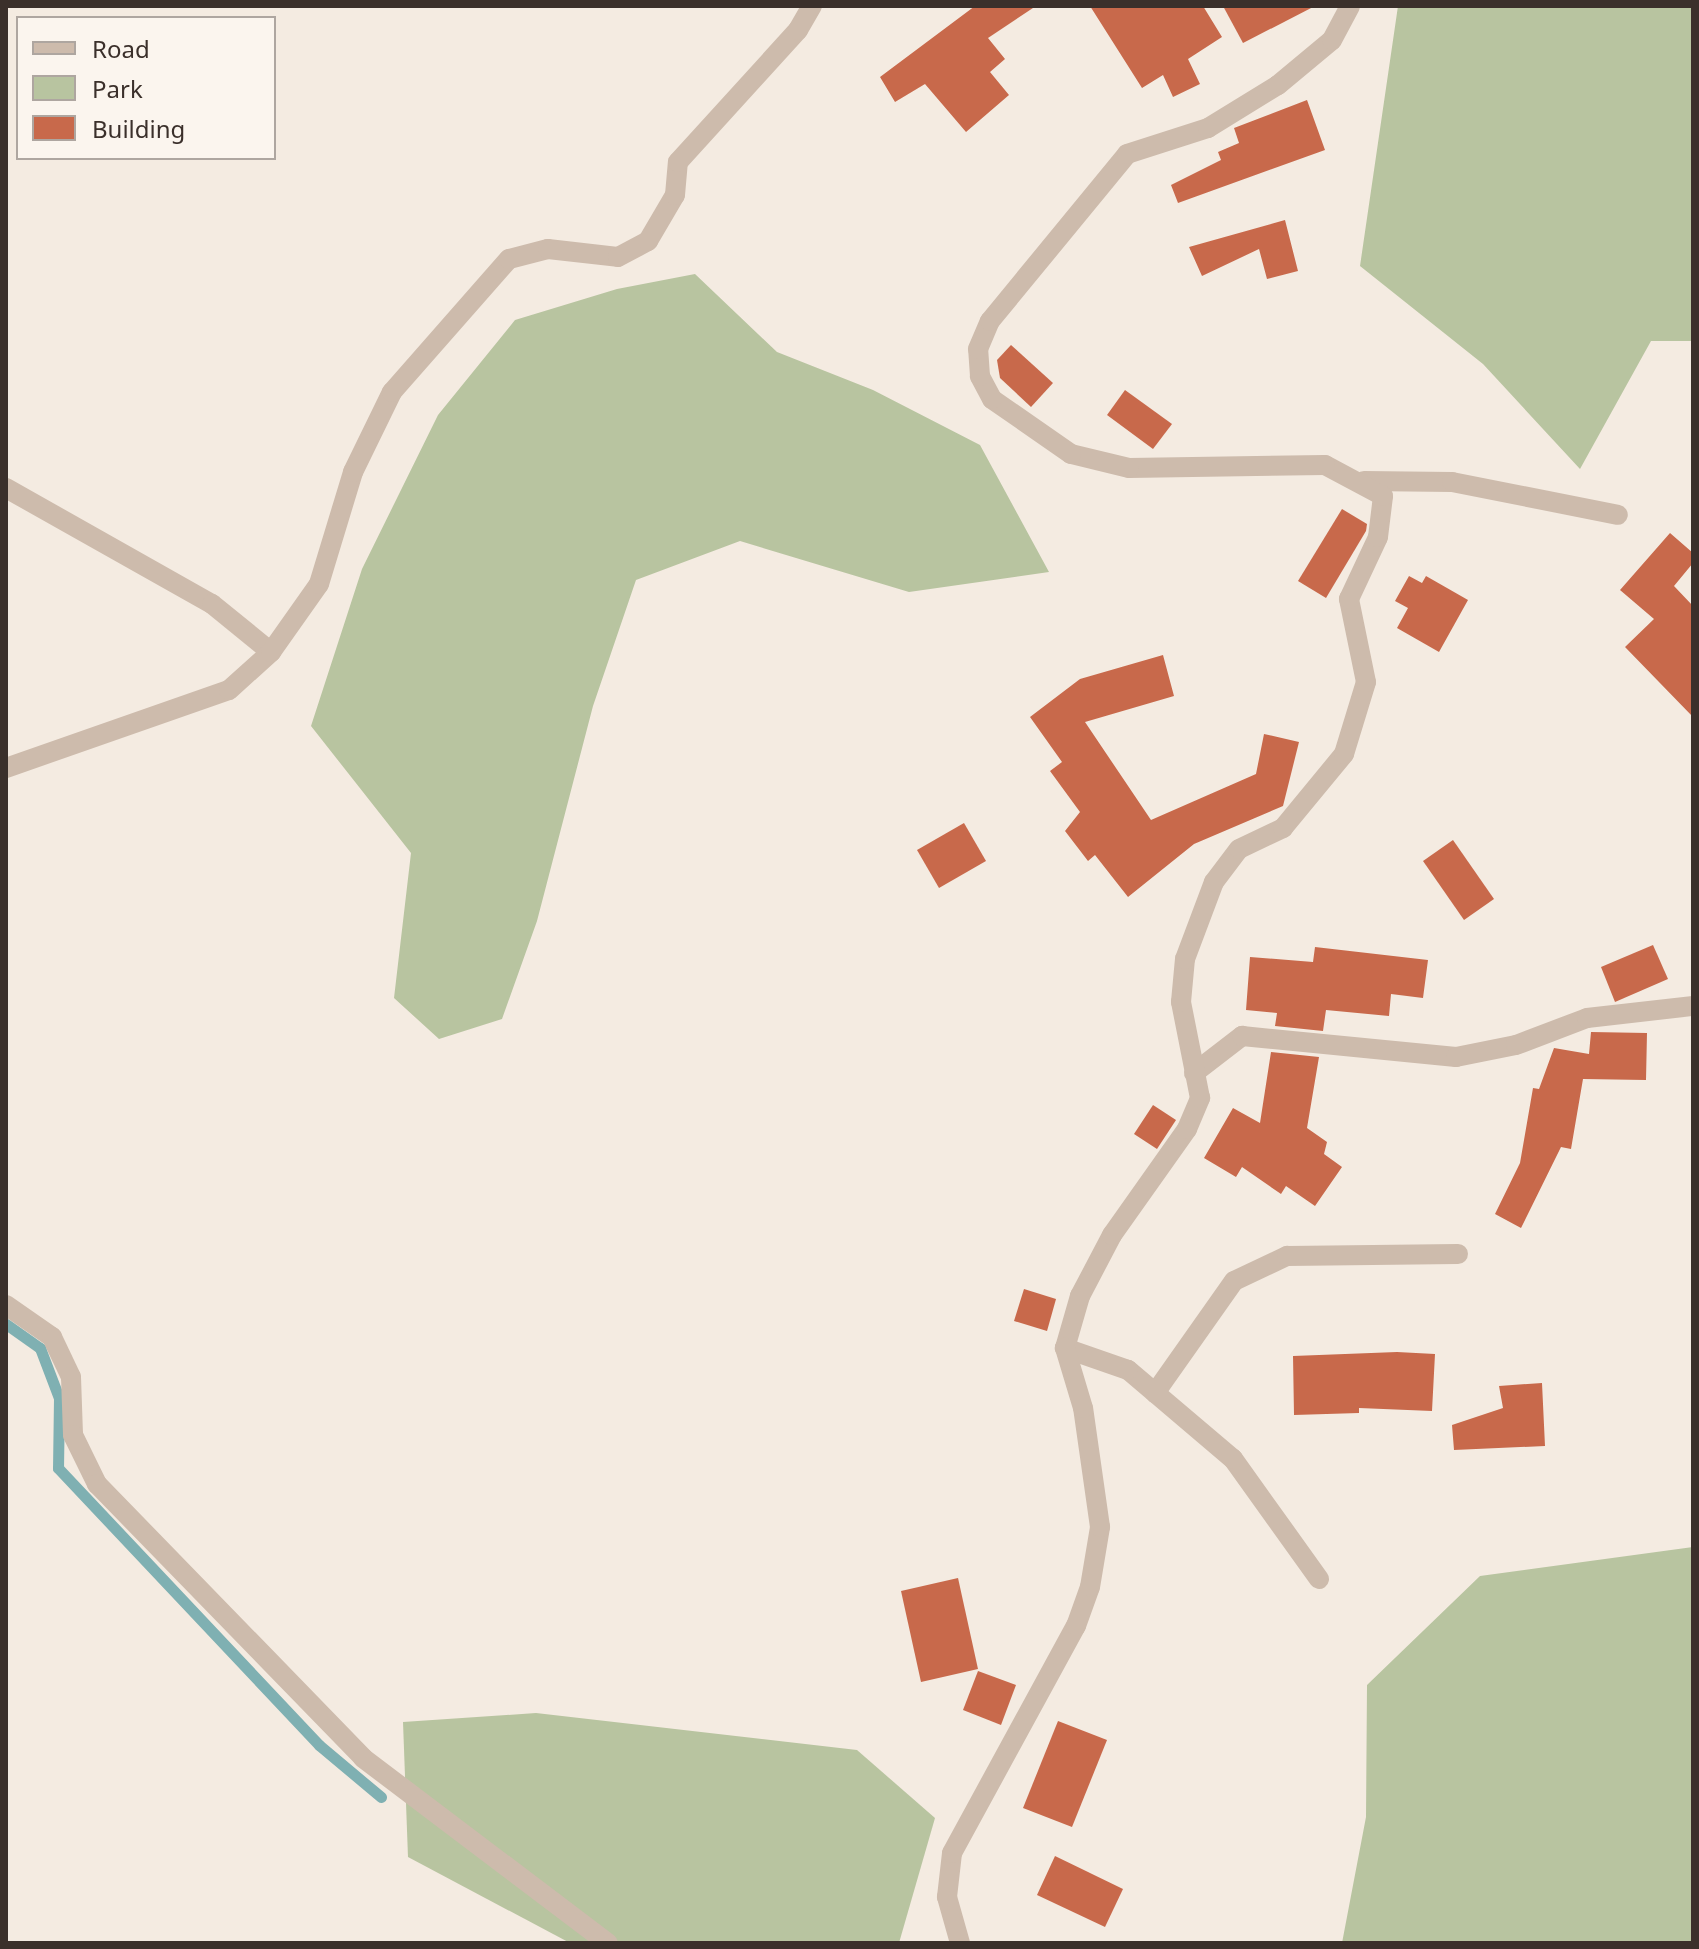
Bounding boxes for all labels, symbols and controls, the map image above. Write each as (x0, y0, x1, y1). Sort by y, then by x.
legend (16, 16, 276, 160)
text: Road (92, 32, 150, 65)
text: Park (92, 72, 143, 105)
text: Building (92, 112, 185, 145)

